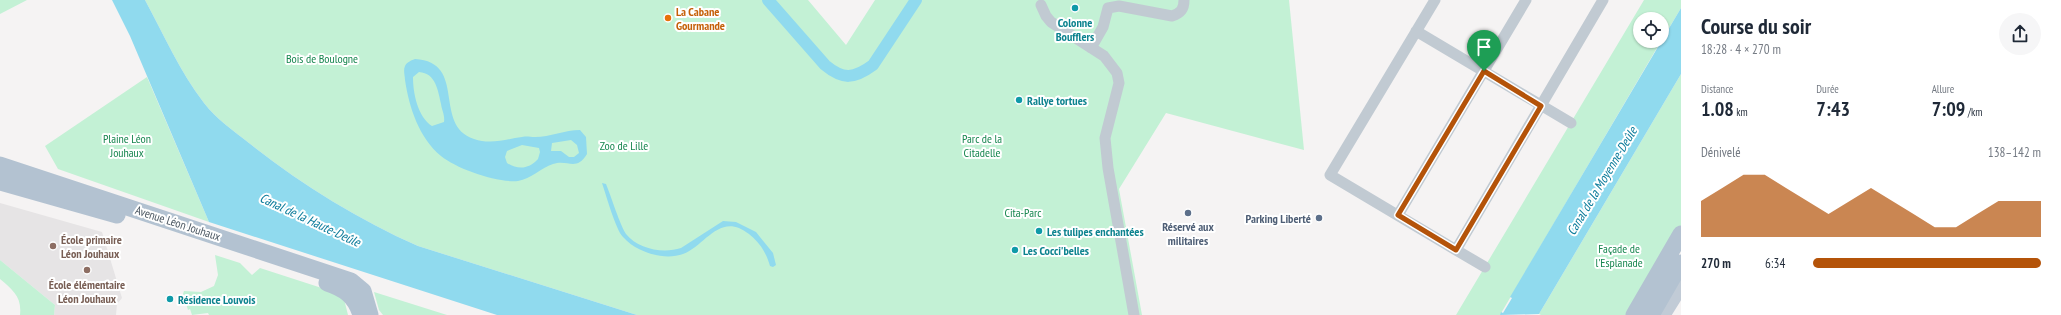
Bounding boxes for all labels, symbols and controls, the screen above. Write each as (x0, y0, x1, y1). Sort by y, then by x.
marker: Colonne Boufflers (1070, 3, 1080, 13)
place label: La Cabane Gourmande (676, 4, 725, 33)
map controls (1633, 12, 1669, 48)
button: locate (1633, 12, 1669, 48)
text: Course du soir (1701, 12, 1811, 40)
marker: La Cabane Gourmande (663, 13, 673, 23)
button: share (1999, 13, 2041, 55)
place label: Colonne Boufflers (1056, 15, 1094, 44)
pin (1467, 30, 1501, 71)
icon: arrive (1473, 36, 1495, 58)
text: 18:28 · 4 × 270 m (1701, 41, 1781, 58)
park label: Bois de Boulogne (286, 51, 358, 66)
text: Distance (1701, 82, 1733, 96)
text: Durée (1816, 82, 1839, 96)
text: Allure (1932, 82, 1954, 96)
place label: Rallye tortues (1027, 93, 1087, 108)
marker: Rallye tortues (1014, 95, 1024, 105)
text: 1.08 (1701, 96, 1734, 122)
text: 7:43 (1816, 96, 1850, 122)
text: 7:09 (1932, 96, 1965, 122)
text: km (1734, 105, 1748, 119)
text: /km (1965, 105, 1982, 119)
water label: Canal de la Moyenne-Deûle (1563, 122, 1642, 238)
park label: Plaine Léon Jouhaux (103, 131, 151, 160)
park label: Parc de la Citadelle (962, 131, 1002, 160)
park label: Zoo de Lille (600, 138, 648, 153)
text: Dénivelé (1701, 144, 1741, 161)
text: 138–142 m (1988, 144, 2041, 161)
water label: Canal de la Haute-Deûle (257, 189, 364, 251)
street label: Avenue Léon Jouhaux (133, 202, 223, 244)
park label: Cita-Parc (1004, 205, 1042, 220)
marker: Réservé aux militaires (1183, 208, 1193, 218)
place label: Parking Liberté (1246, 211, 1311, 226)
marker: Parking Liberté (1314, 213, 1324, 223)
place label: Réservé aux militaires (1162, 219, 1214, 248)
place label: Les tulipes enchantées (1047, 224, 1144, 239)
marker: Les tulipes enchantées (1034, 226, 1044, 236)
place label: École primaire Léon Jouhaux (61, 232, 122, 261)
marker: École primaire Léon Jouhaux (48, 241, 58, 251)
park label: Façade de l'Esplanade (1595, 241, 1643, 270)
place label: Les Cocci'belles (1023, 243, 1089, 258)
marker: Les Cocci'belles (1010, 245, 1020, 255)
text: 270 m (1701, 255, 1731, 272)
text: 6:34 (1765, 255, 1785, 272)
marker: École élémentaire Léon Jouhaux (82, 265, 92, 275)
place label: École élémentaire Léon Jouhaux (49, 277, 125, 306)
place label: Résidence Louvois (178, 292, 256, 307)
marker: Résidence Louvois (165, 294, 175, 304)

